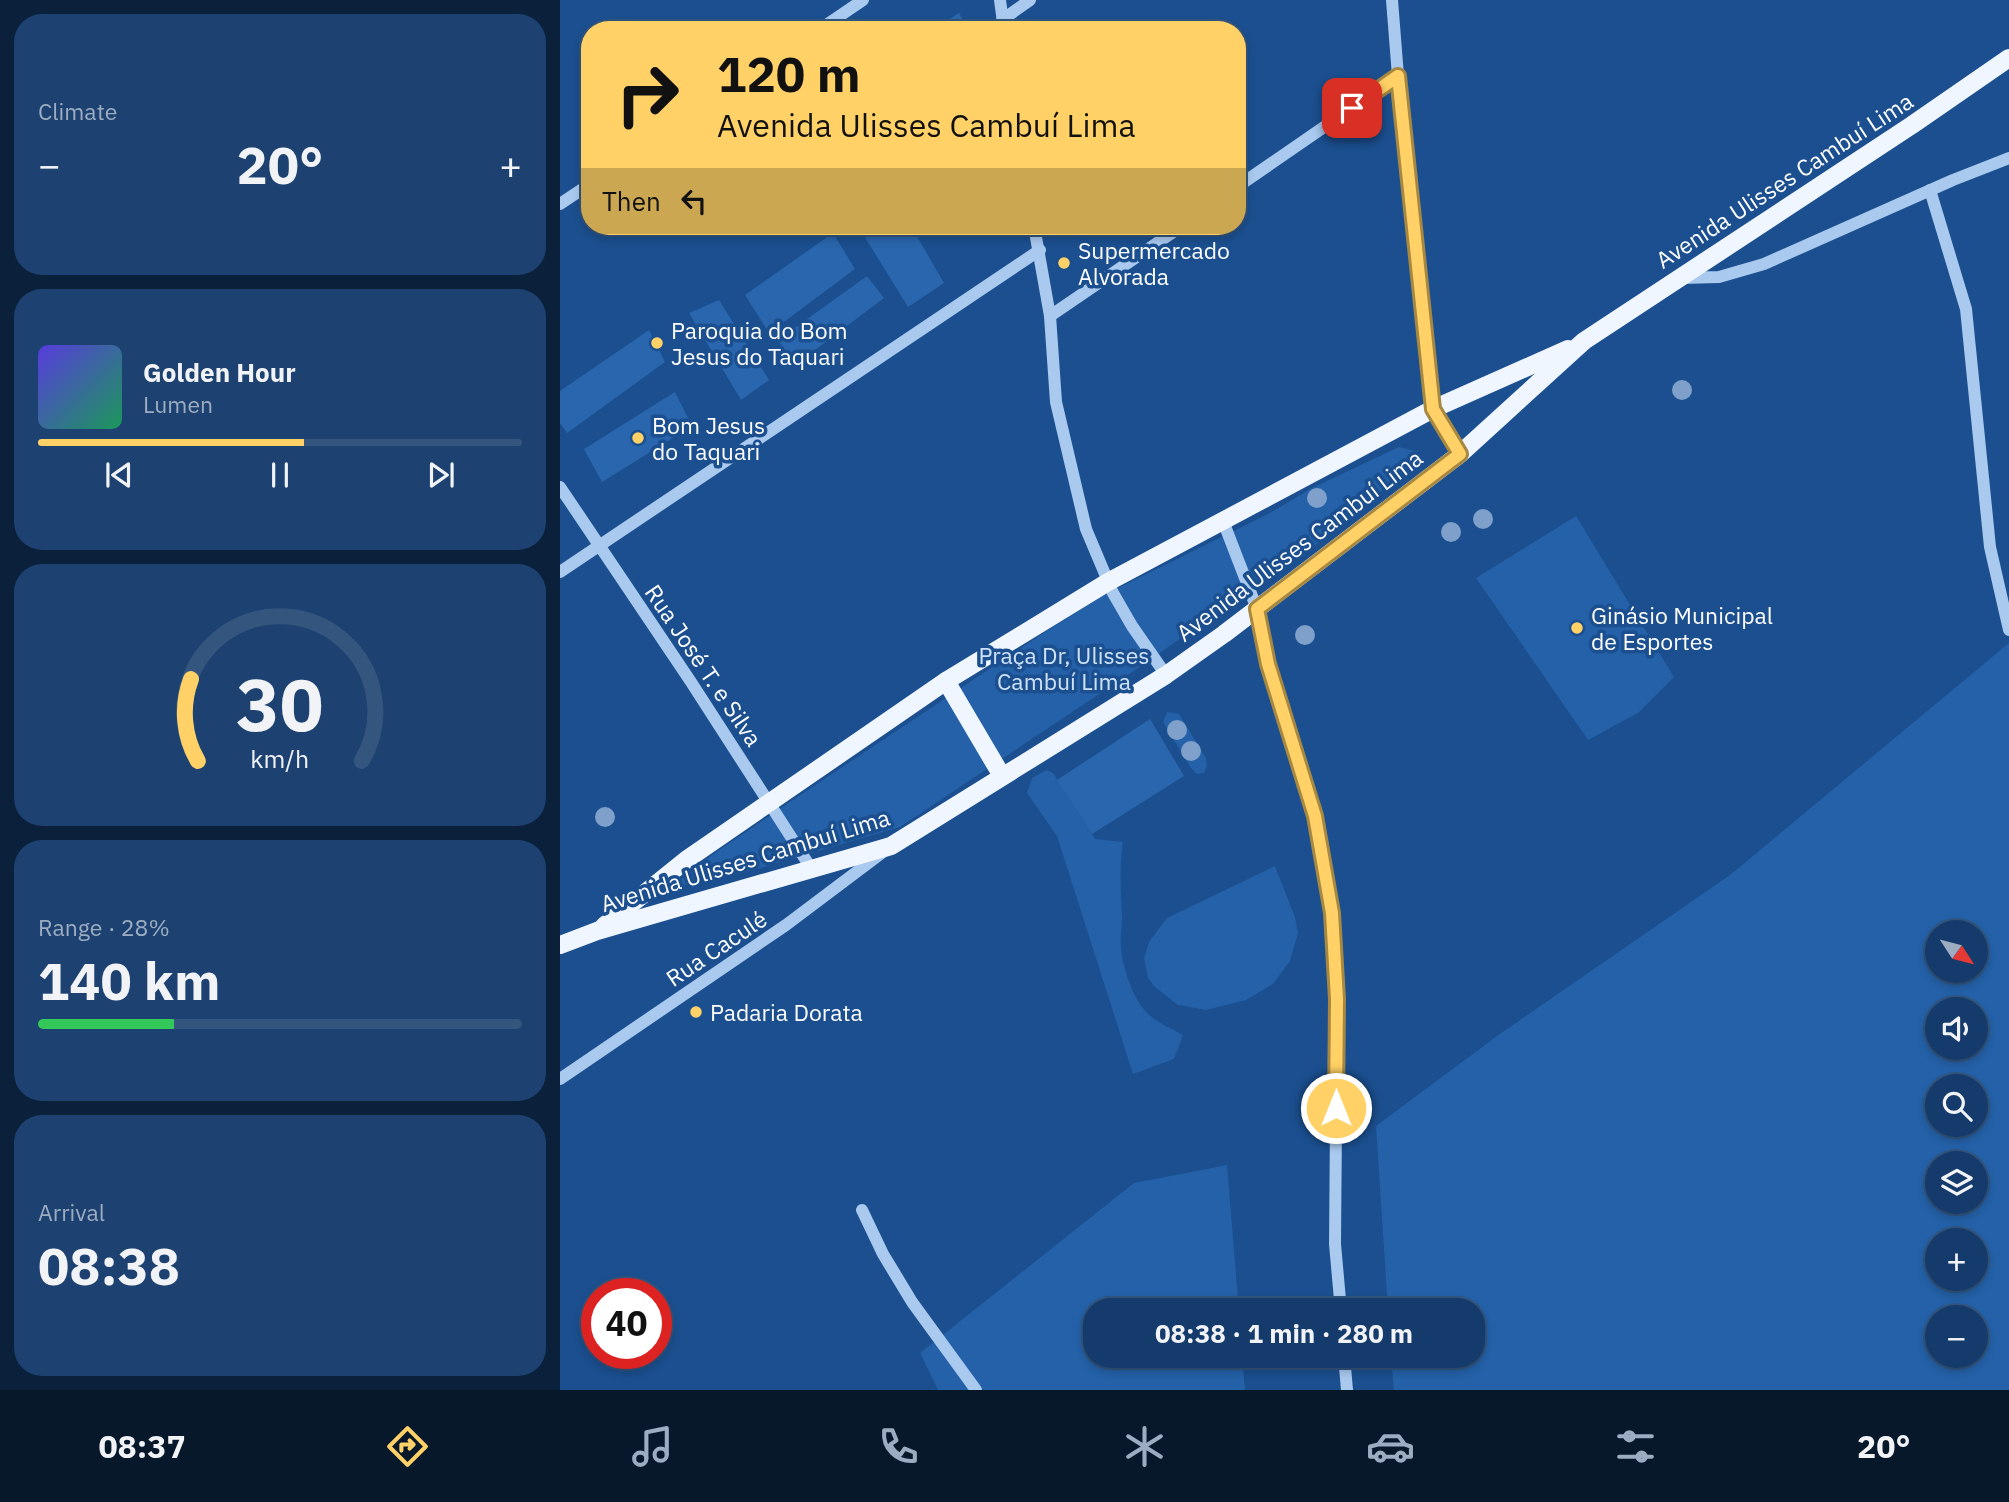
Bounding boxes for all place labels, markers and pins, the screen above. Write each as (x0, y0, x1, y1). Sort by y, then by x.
pin (1322, 78, 1382, 138)
place label: Supermercado Alvorada (1078, 235, 1230, 291)
marker: Supermercado Alvorada (1056, 255, 1072, 271)
place label: Paroquia do Bom Jesus do Taquari (671, 315, 848, 371)
marker: Paroquia do Bom Jesus do Taquari (649, 335, 665, 351)
place label: Bom Jesus do Taquari (652, 410, 765, 466)
marker: Bom Jesus do Taquari (630, 430, 646, 446)
place label: Ginásio Municipal de Esportes (1591, 600, 1773, 656)
marker: Ginásio Municipal de Esportes (1569, 620, 1585, 636)
place label: Padaria Dorata (710, 997, 863, 1027)
marker: Padaria Dorata (688, 1004, 704, 1020)

